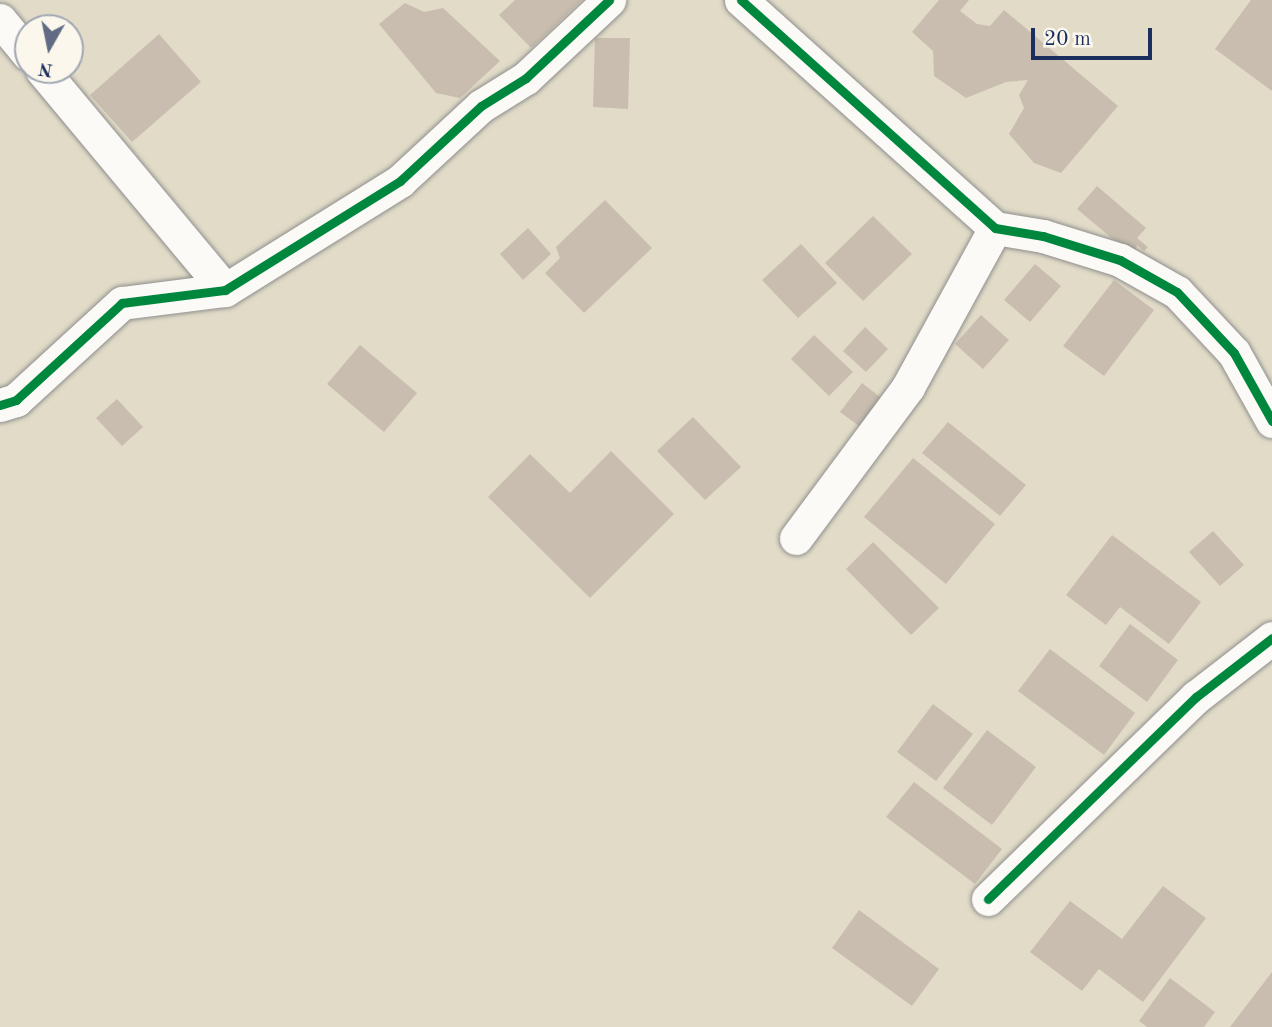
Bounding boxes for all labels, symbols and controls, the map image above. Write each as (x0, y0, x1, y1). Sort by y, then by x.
north arrow (14, 14, 84, 84)
scale bar (1034, 14, 1155, 58)
text: 20 m (1044, 29, 1091, 50)
text: N (37, 58, 55, 79)

